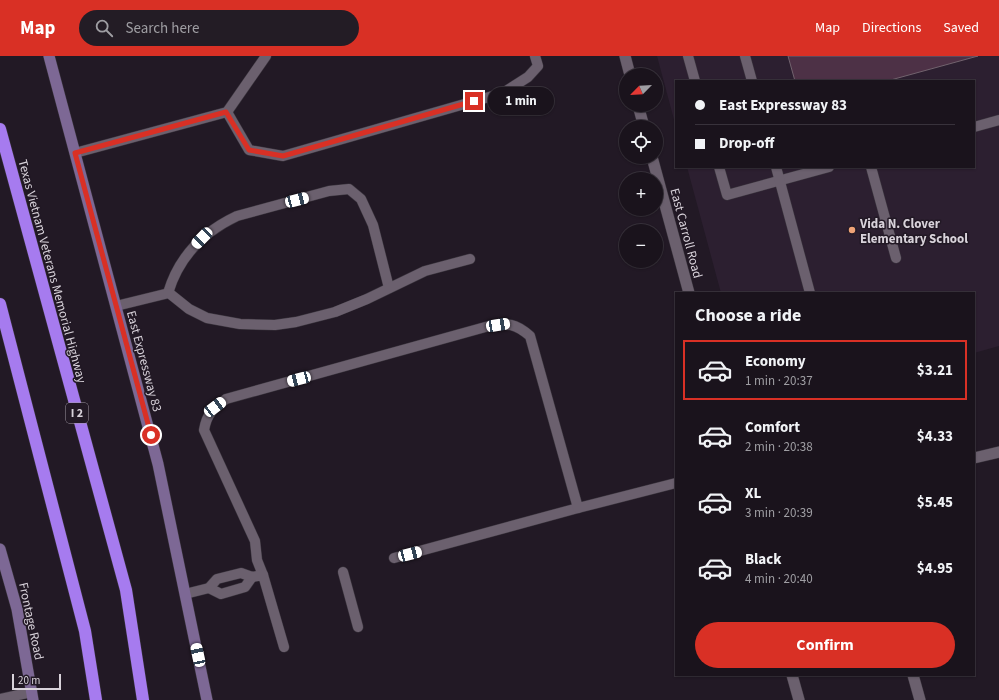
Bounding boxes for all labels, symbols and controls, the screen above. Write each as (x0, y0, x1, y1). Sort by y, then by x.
search box (79, 10, 359, 46)
text: Map (20, 15, 55, 42)
icon: search (93, 17, 115, 39)
text: Search here (125, 18, 199, 39)
text: Map (815, 18, 840, 38)
text: Directions (862, 18, 921, 38)
text: Saved (943, 18, 979, 38)
north arrow (619, 68, 663, 112)
map controls (619, 68, 663, 268)
callout: 1 min (488, 87, 554, 115)
route end (465, 92, 483, 110)
text: 1 min (505, 92, 537, 110)
text: East Expressway 83 (719, 95, 847, 116)
button: locate (619, 120, 663, 164)
text: Drop-off (719, 133, 774, 154)
street label: Texas Vietnam Veterans Memorial Highway (13, 157, 91, 385)
button: + (619, 172, 663, 216)
street label: East Carroll Road (665, 186, 707, 280)
car (284, 191, 310, 209)
place label: Vida N. Clover Elementary School (859, 215, 968, 248)
button: − (619, 224, 663, 268)
car (189, 225, 215, 251)
marker: Vida N. Clover Elementary School (847, 225, 857, 235)
text: Choose a ride (695, 303, 801, 328)
street label: East Expressway 83 (122, 309, 166, 414)
car (485, 317, 511, 333)
text: Economy (745, 351, 806, 372)
icon: car (697, 352, 733, 388)
text: $3.21 (917, 360, 953, 381)
car (286, 370, 312, 388)
text: 1 min · 20:37 (745, 372, 813, 390)
car (202, 395, 228, 419)
road number: I 2 (66, 403, 88, 423)
text: Comfort (745, 417, 800, 438)
icon: car (697, 418, 733, 454)
route start (142, 426, 160, 444)
text: $4.33 (917, 426, 953, 447)
text: 2 min · 20:38 (745, 438, 813, 456)
text: XL (745, 483, 761, 504)
icon: car (697, 484, 733, 520)
text: $5.45 (917, 492, 953, 513)
text: 3 min · 20:39 (745, 504, 813, 522)
car (397, 545, 423, 563)
text: Black (745, 549, 782, 570)
icon: car (697, 550, 733, 586)
text: $4.95 (917, 558, 953, 579)
text: 4 min · 20:40 (745, 570, 813, 588)
street label: Frontage Road (14, 581, 48, 662)
button: Confirm (695, 622, 955, 668)
car (190, 642, 206, 668)
scale bar (12, 672, 61, 691)
text: 20 m (18, 673, 40, 688)

